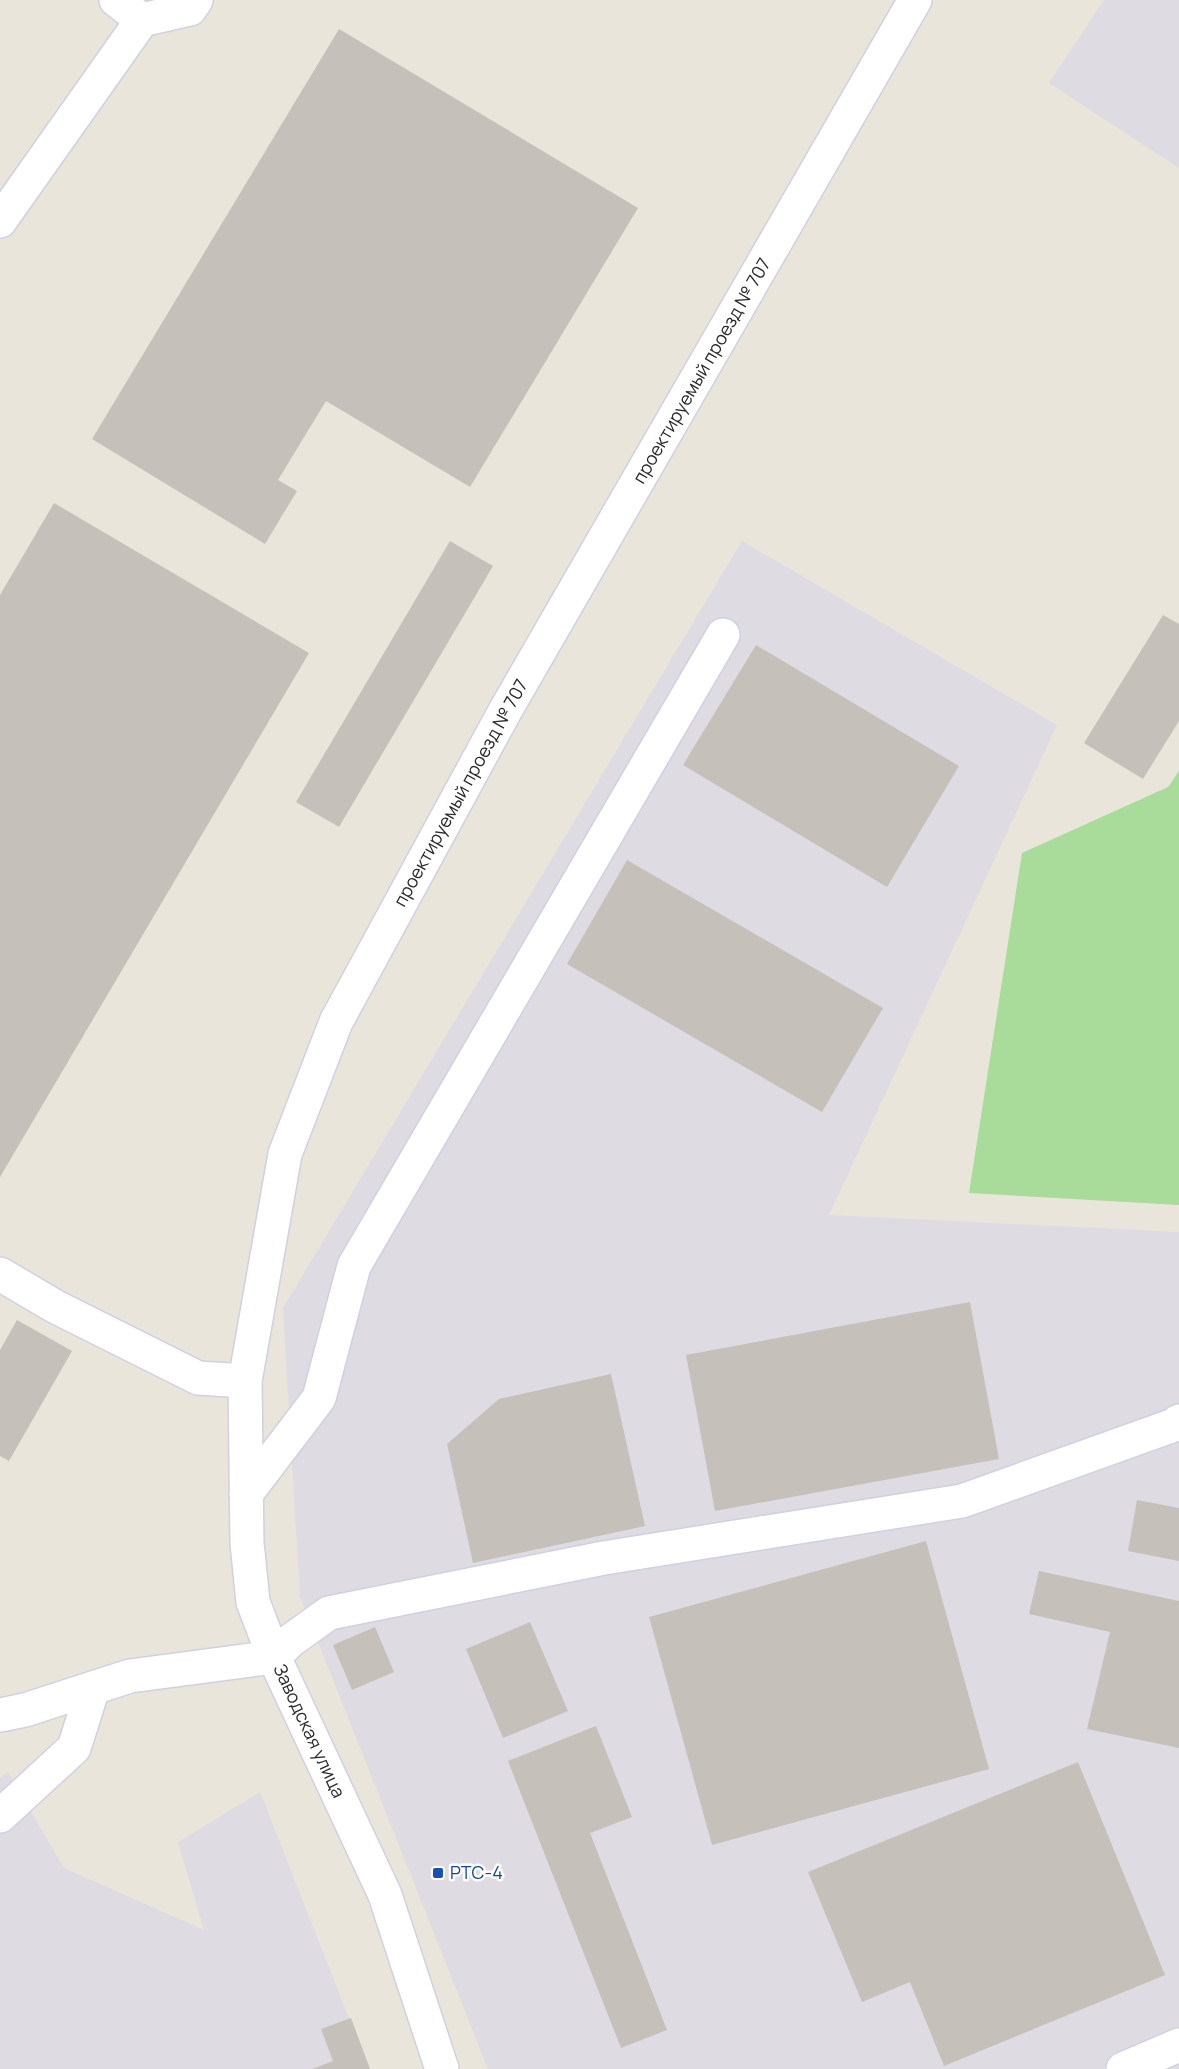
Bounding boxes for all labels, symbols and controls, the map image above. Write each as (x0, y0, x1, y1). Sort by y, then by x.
street label: проектируемый проезд № 707 (627, 253, 776, 488)
street label: проектируемый проезд № 707 (387, 675, 533, 911)
street label: Заводская улица (268, 1660, 351, 1801)
place label: РТС-4 (450, 1860, 503, 1884)
marker: РТС-4 (431, 1866, 445, 1880)

